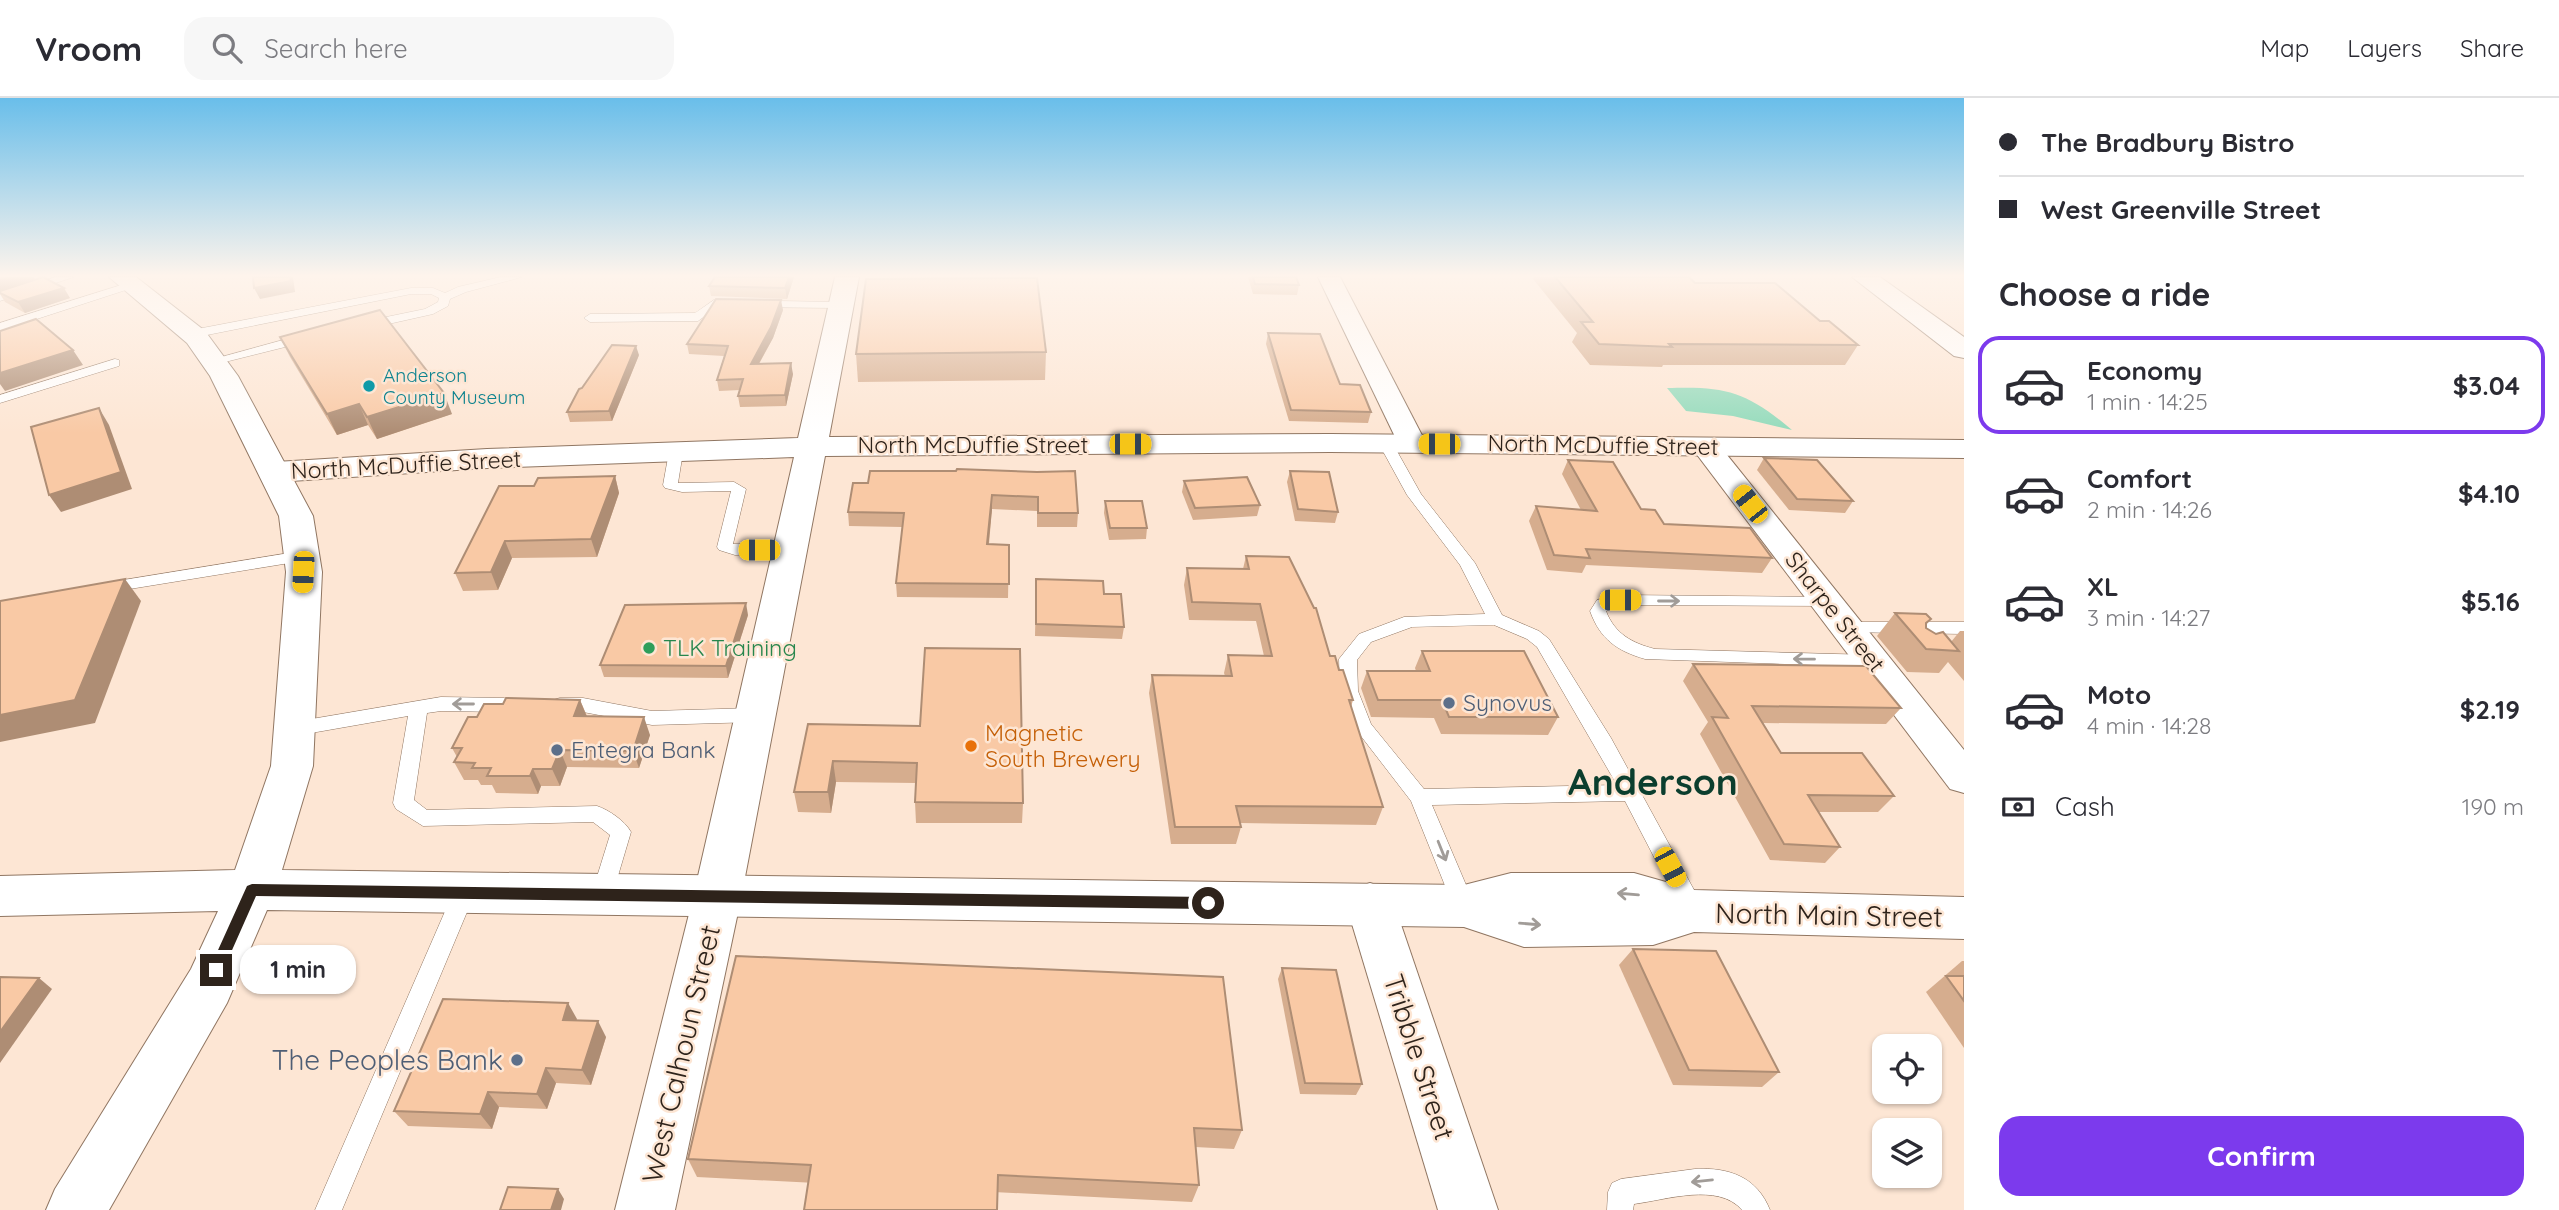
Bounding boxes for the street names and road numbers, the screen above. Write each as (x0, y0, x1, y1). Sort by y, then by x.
street label: North McDuffie Street (1487, 428, 1719, 461)
street label: North McDuffie Street (858, 430, 1089, 459)
street label: North McDuffie Street (290, 444, 522, 485)
street label: Sharpe Street (1779, 546, 1892, 678)
street label: North Main Street (1715, 895, 1943, 934)
street label: West Calhoun Street (634, 922, 727, 1186)
street label: Tribble Street (1376, 970, 1463, 1144)

